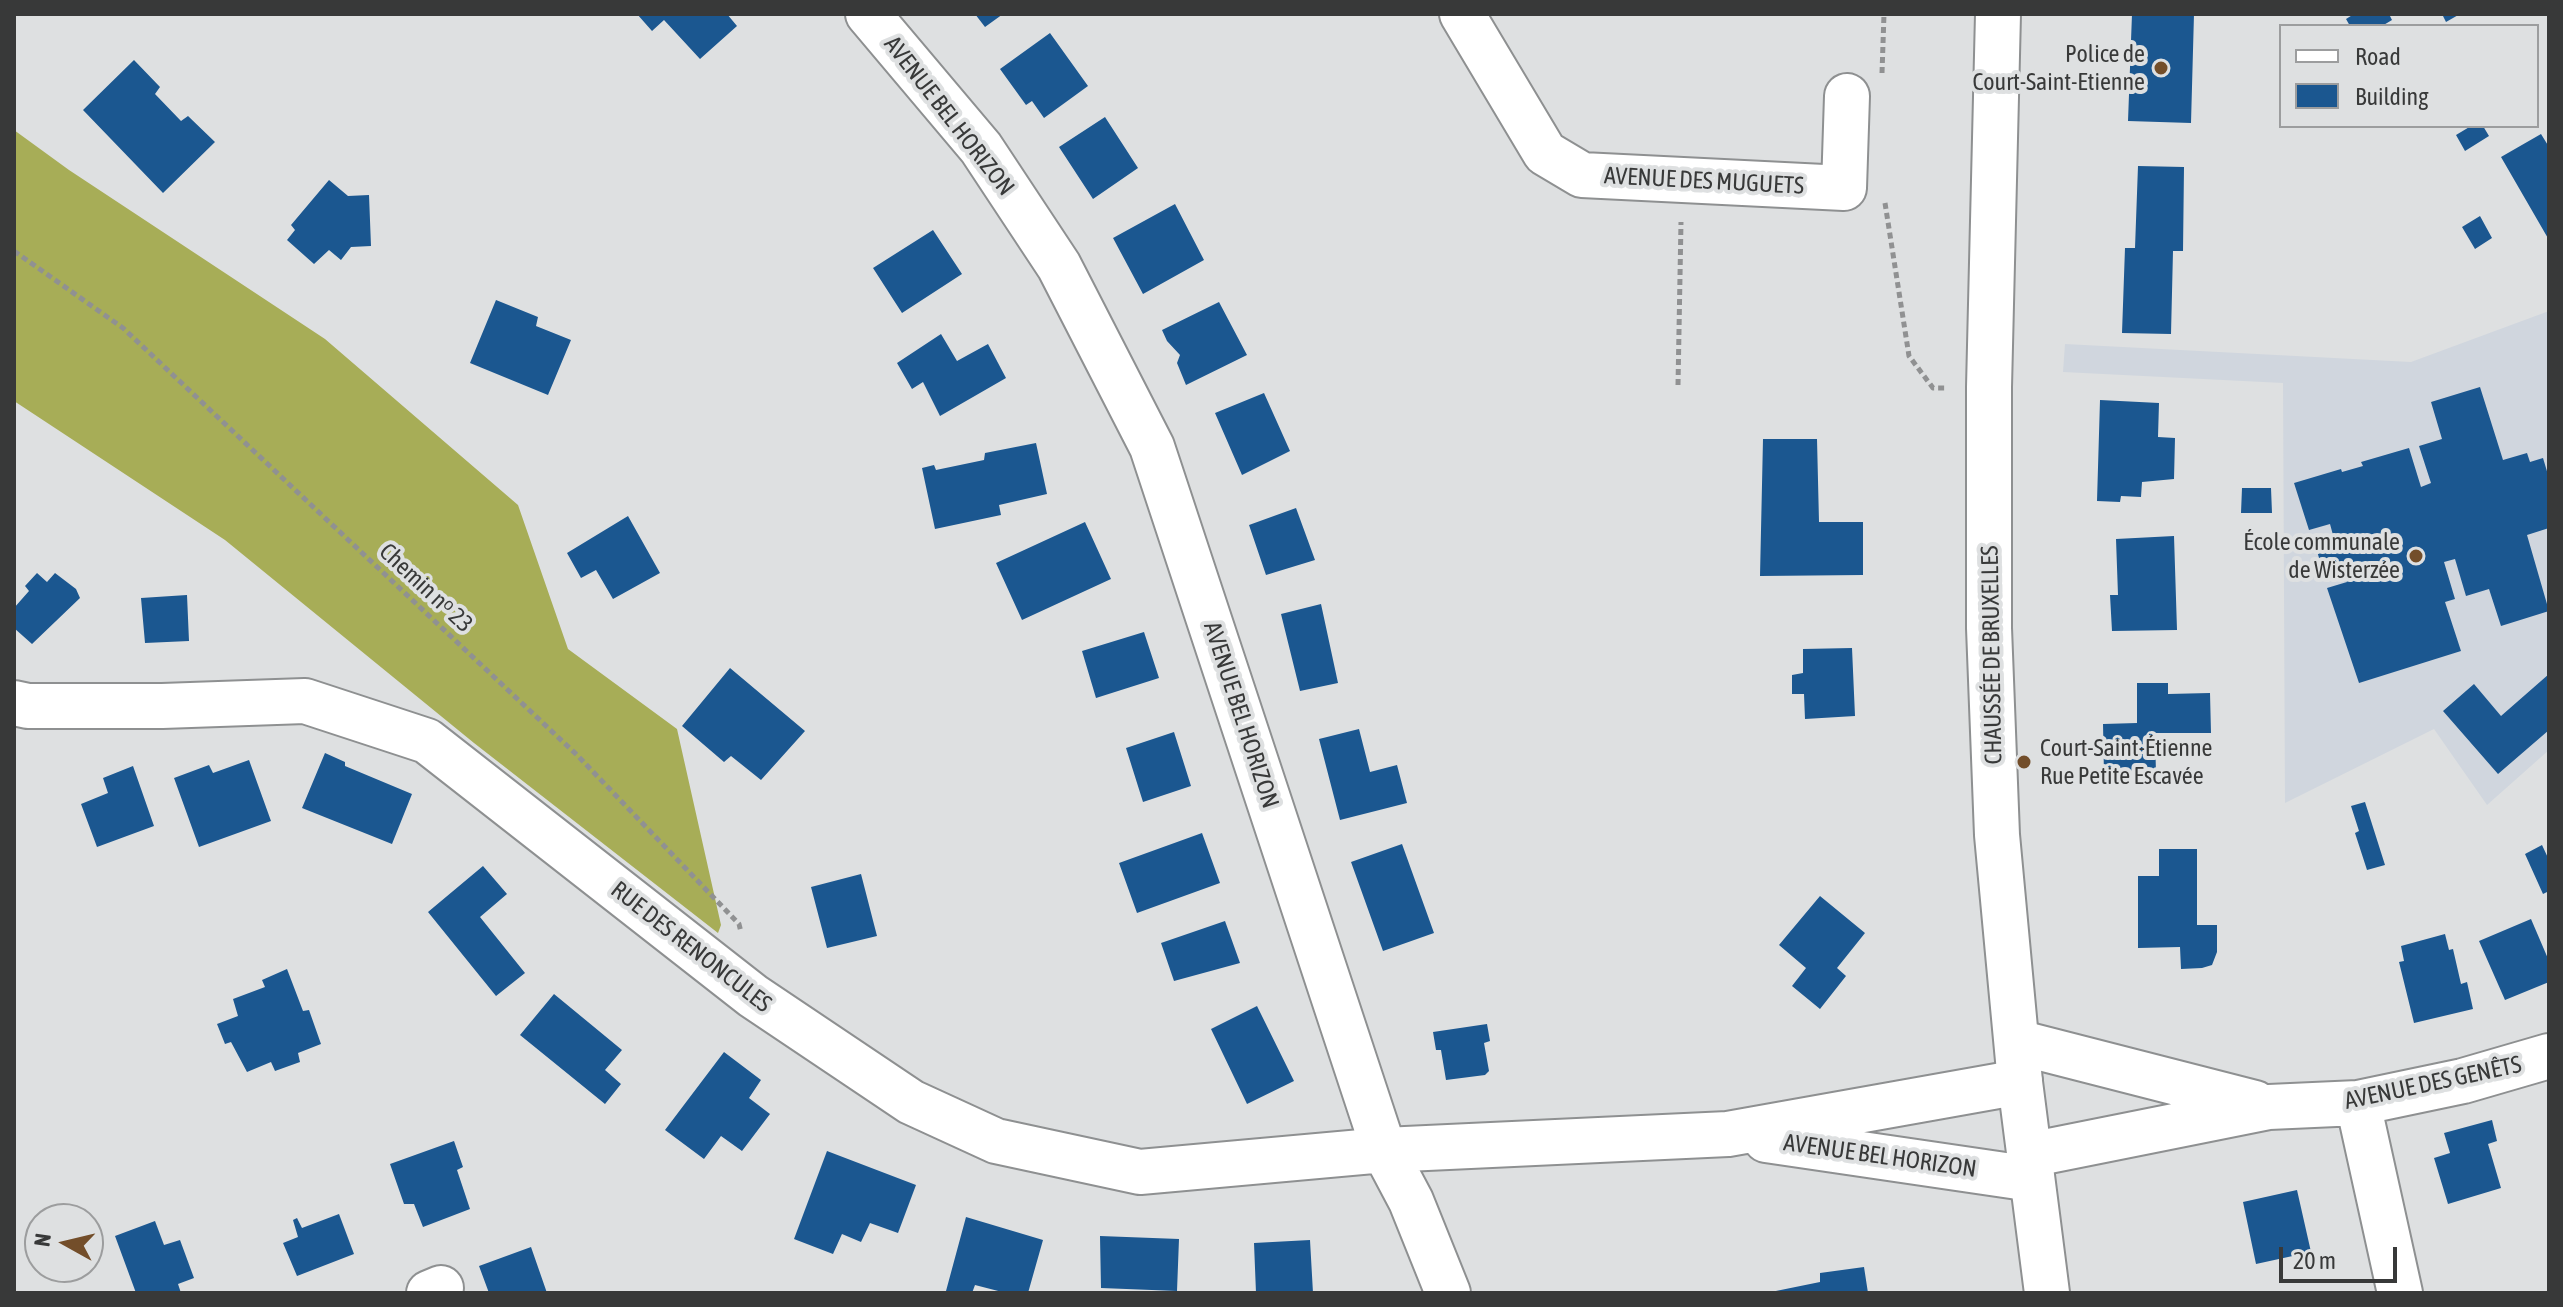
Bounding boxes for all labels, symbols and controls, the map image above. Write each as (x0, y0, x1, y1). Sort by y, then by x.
legend (2279, 24, 2539, 128)
street label: AVENUE BEL HORIZON (878, 31, 1020, 201)
place label: Police de Court-Saint-Etienne (1973, 40, 2145, 96)
text: Road (2355, 43, 2401, 70)
marker: Police de Court-Saint-Etienne (2152, 59, 2170, 77)
text: Building (2355, 83, 2428, 110)
street label: AVENUE DES MUGUETS (1603, 161, 1805, 201)
place label: École communale de Wisterzée (2243, 528, 2400, 584)
street label: Chemin nᵒ 23 (373, 537, 479, 639)
street label: CHAUSSÉE DE BRUXELLES (1976, 545, 2008, 765)
marker: École communale de Wisterzée (2407, 547, 2425, 565)
street label: AVENUE BEL HORIZON (1197, 618, 1285, 812)
place label: Court-Saint-Étienne Rue Petite Escavée (2040, 734, 2212, 790)
marker: Court-Saint-Étienne Rue Petite Escavée (2015, 753, 2033, 771)
street label: RUE DES RENONCULES (605, 875, 777, 1019)
street label: AVENUE DES GENÊTS (2342, 1050, 2524, 1116)
street label: AVENUE BEL HORIZON (1782, 1128, 1978, 1184)
north arrow (24, 1203, 104, 1283)
scale bar (2283, 1231, 2401, 1281)
text: N (28, 1232, 56, 1248)
text: 20 m (2293, 1247, 2336, 1274)

